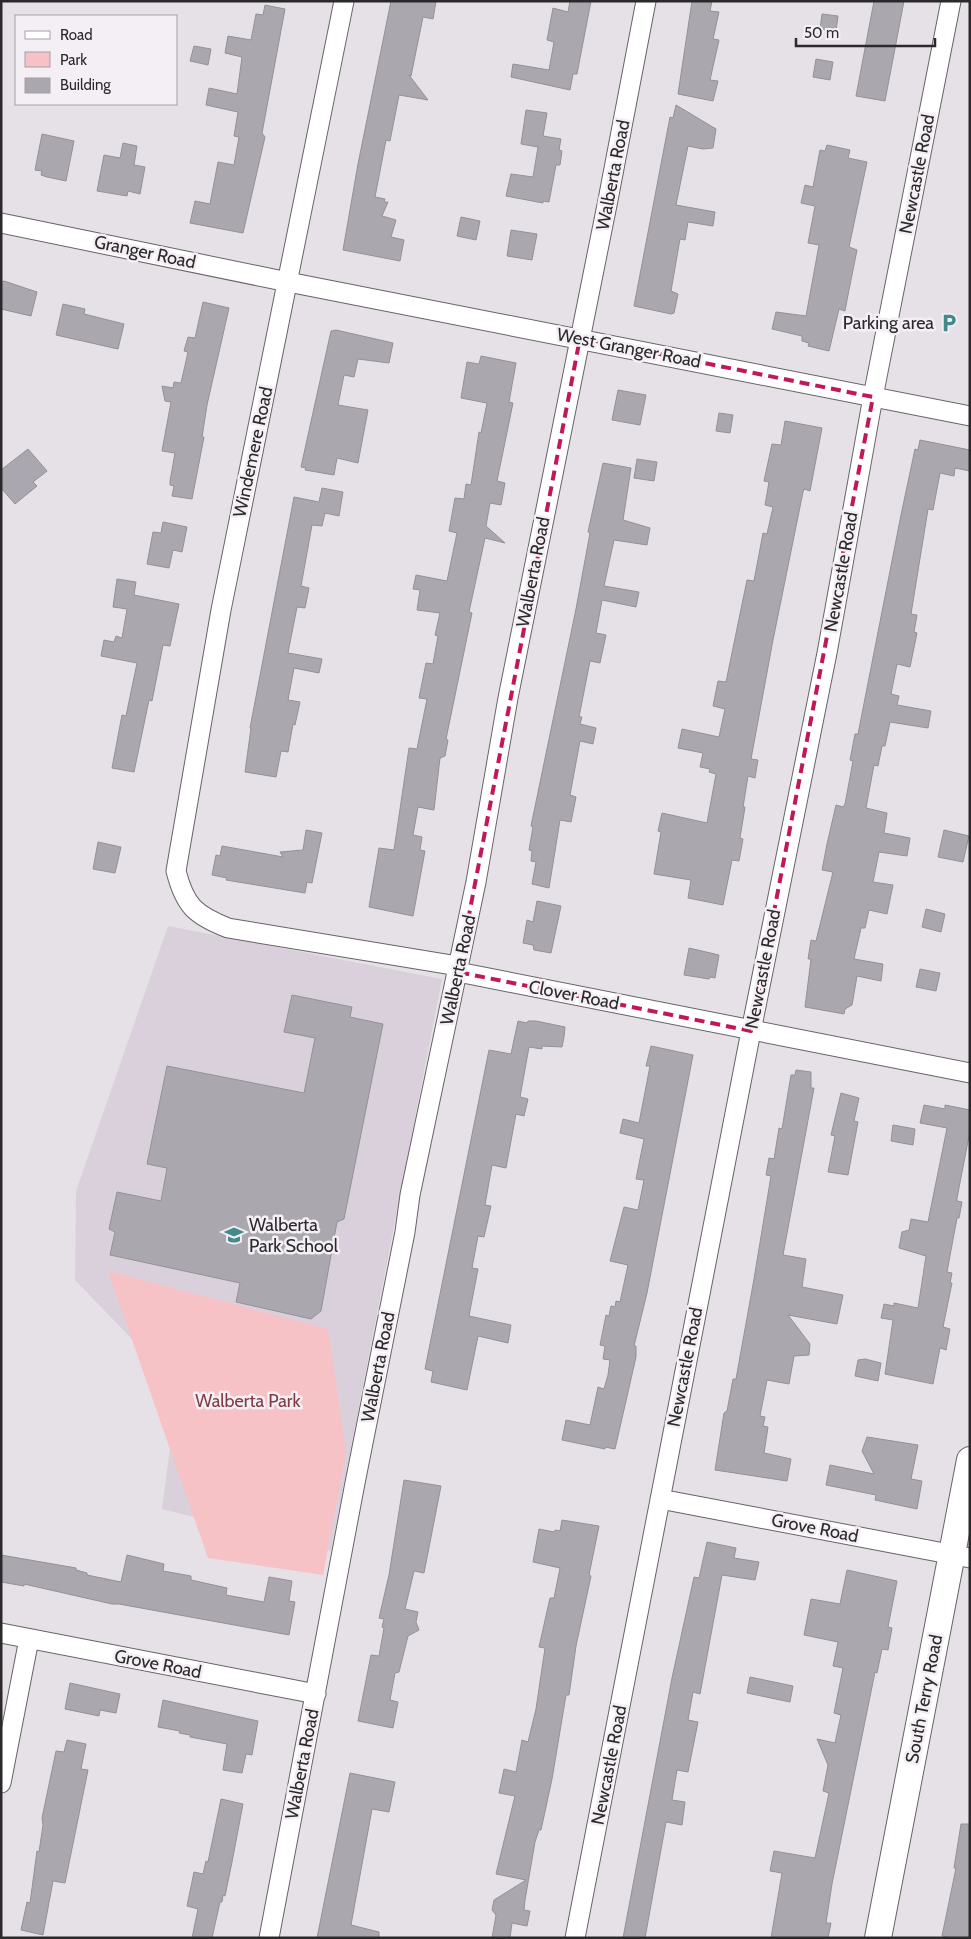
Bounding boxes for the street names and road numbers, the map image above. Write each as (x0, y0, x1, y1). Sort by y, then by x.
street label: Newcastle Road (895, 112, 939, 236)
street label: Walberta Road (592, 118, 634, 232)
street label: Granger Road (92, 231, 198, 273)
street label: West Granger Road (555, 323, 703, 373)
street label: Windemere Road (228, 385, 278, 519)
street label: Newcastle Road (820, 510, 862, 634)
street label: Walberta Road (512, 515, 554, 629)
street label: Newcastle Road (741, 907, 785, 1031)
street label: Walberta Road (436, 913, 480, 1027)
street label: Clover Road (527, 975, 621, 1015)
street label: Newcastle Road (663, 1305, 707, 1429)
street label: Walberta Road (357, 1310, 399, 1424)
street label: Grove Road (770, 1509, 860, 1547)
street label: South Terry Road (901, 1633, 947, 1765)
street label: Grove Road (113, 1645, 203, 1683)
street label: Newcastle Road (587, 1703, 631, 1827)
street label: Walberta Road (281, 1707, 323, 1821)

